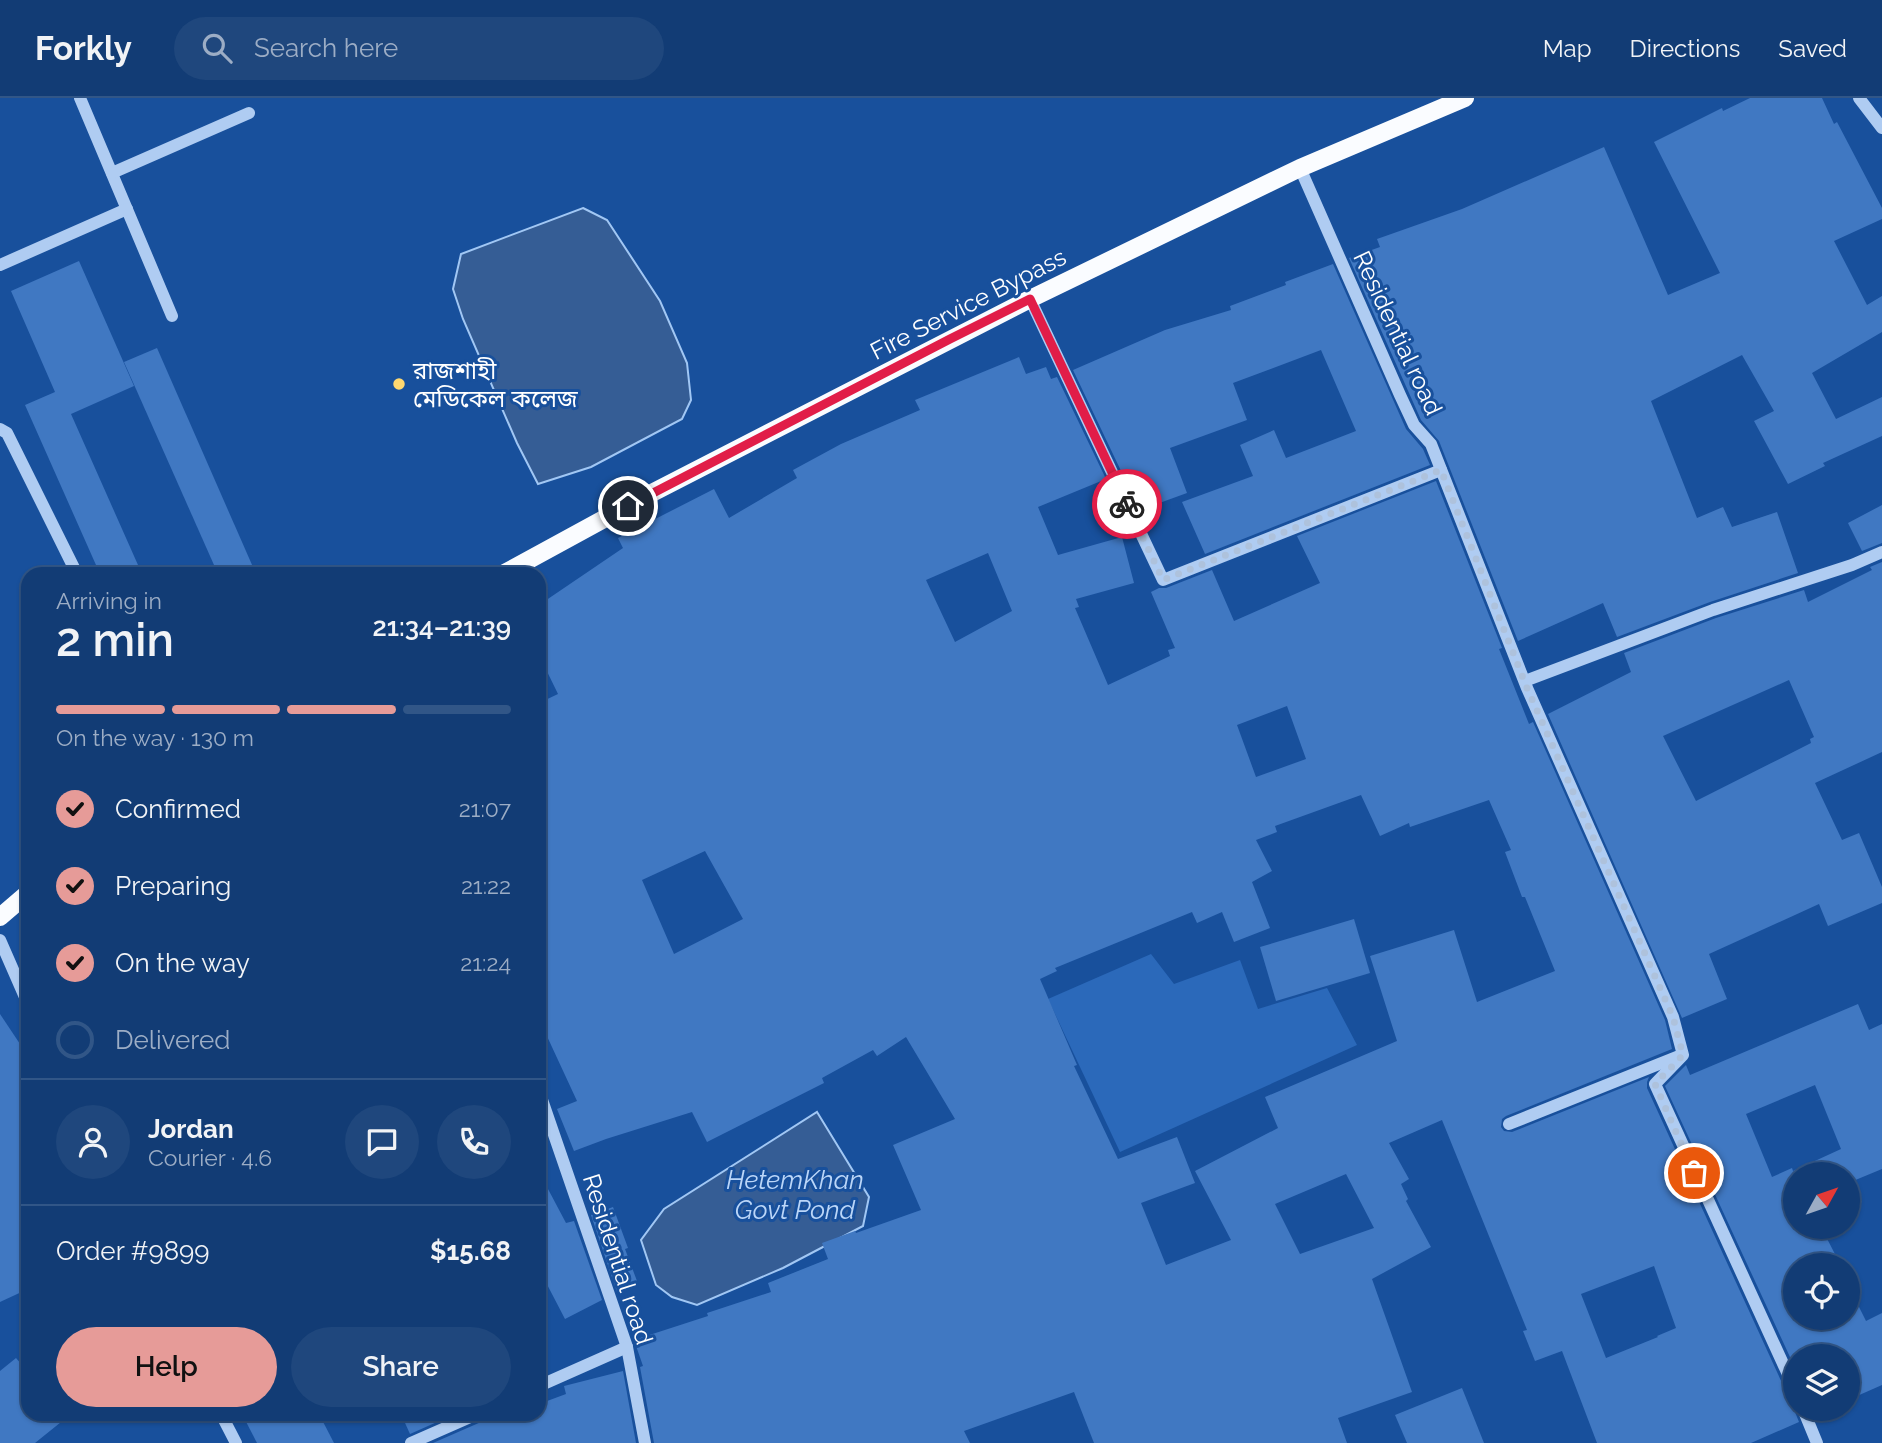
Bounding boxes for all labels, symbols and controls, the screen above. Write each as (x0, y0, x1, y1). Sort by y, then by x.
search box (174, 17, 664, 80)
text: Forkly (35, 29, 132, 68)
icon: search (198, 29, 236, 67)
text: Search here (254, 33, 398, 63)
text: Map (1543, 34, 1592, 63)
text: Directions (1630, 34, 1740, 63)
text: Saved (1778, 34, 1847, 63)
street label: Fire Service Bypass (865, 242, 1071, 366)
street label: Residential road (1347, 246, 1449, 420)
place label: রাজশাহী মেডিকেল কলেজ (412, 356, 578, 413)
marker: রাজশাহী মেডিকেল কলেজ (391, 376, 407, 392)
courier (1092, 469, 1162, 539)
pin (598, 476, 658, 536)
icon: bike (1108, 485, 1146, 523)
icon: home (609, 487, 647, 525)
text: Arriving in (56, 587, 162, 614)
text: 21:34–21:39 (372, 612, 511, 642)
text: 2 min (56, 613, 174, 667)
text: On the way · 130 m (56, 724, 254, 751)
icon: check (56, 790, 94, 828)
text: Confirmed (115, 794, 241, 824)
text: 21:07 (459, 795, 511, 822)
icon: check (56, 867, 94, 905)
text: Preparing (115, 871, 231, 901)
text: 21:22 (461, 872, 511, 899)
icon: check (56, 944, 94, 982)
text: On the way (115, 948, 250, 978)
text: 21:24 (460, 949, 511, 976)
text: Delivered (115, 1025, 230, 1055)
button: person (56, 1105, 130, 1179)
button: chat (345, 1105, 419, 1179)
button: phone (437, 1105, 511, 1179)
text: Jordan (148, 1114, 234, 1144)
pin (1664, 1143, 1724, 1203)
text: Courier · 4.6 (148, 1144, 272, 1171)
icon: bag (1675, 1154, 1713, 1192)
north arrow (1783, 1162, 1860, 1239)
map controls (1783, 1162, 1860, 1421)
water label: HetemKhan Govt Pond (726, 1165, 864, 1225)
street label: Residential road (577, 1170, 659, 1348)
text: Order #9899 (56, 1236, 210, 1266)
text: $15.68 (430, 1236, 511, 1266)
button: locate (1783, 1253, 1860, 1330)
button: Help (56, 1327, 277, 1407)
button: Share (291, 1327, 511, 1407)
button: layers (1783, 1344, 1860, 1421)

